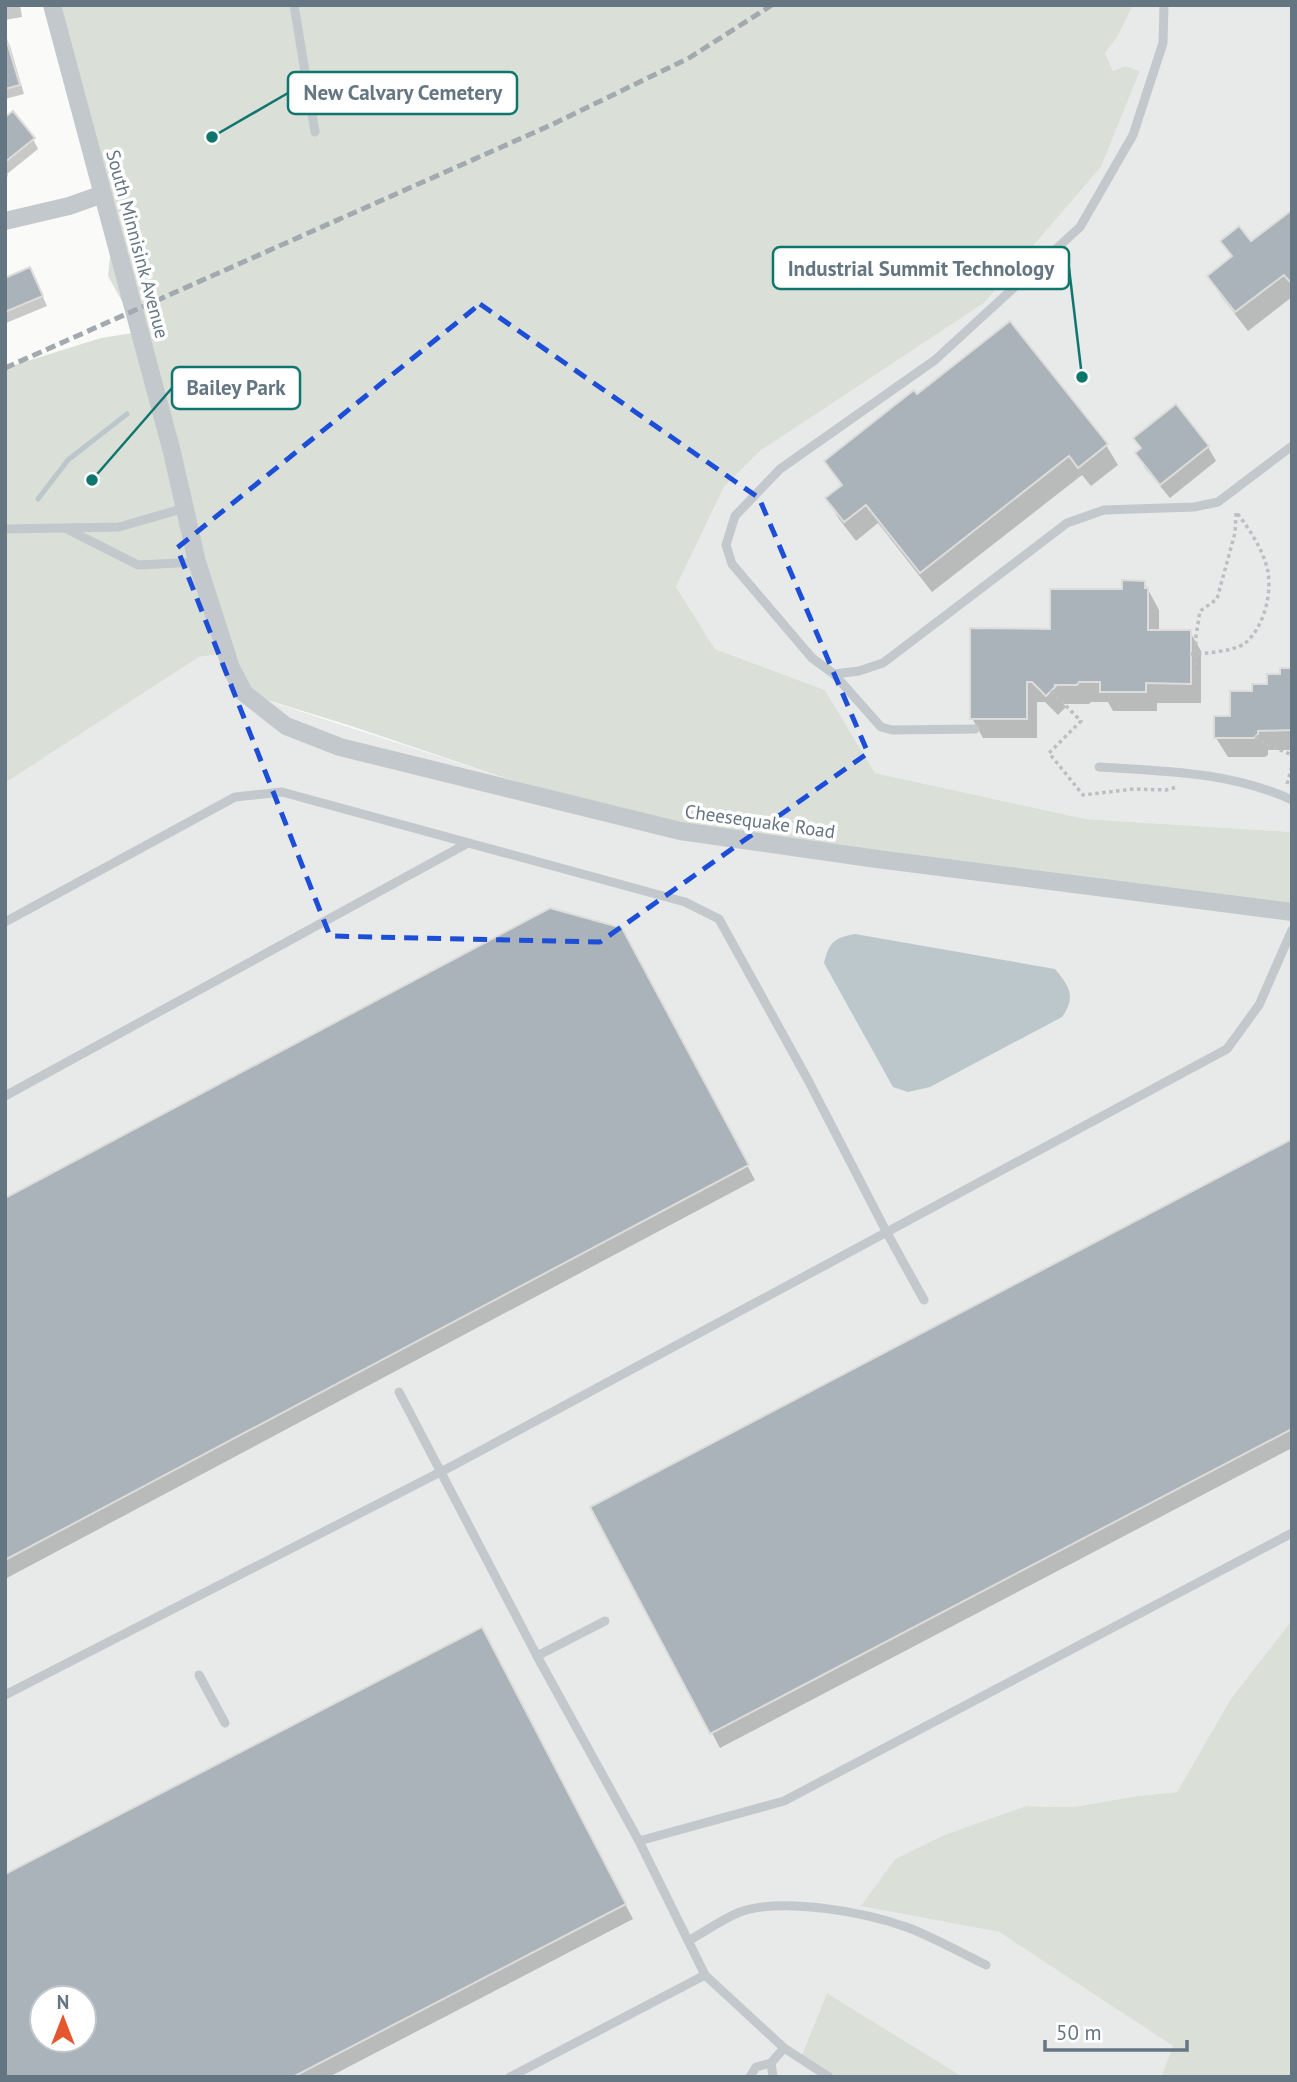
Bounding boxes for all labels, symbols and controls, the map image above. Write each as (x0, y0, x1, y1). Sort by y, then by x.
callout: New Calvary Cemetery (288, 72, 517, 114)
text: New Calvary Cemetery (304, 79, 503, 106)
street label: South Minnisink Avenue (101, 147, 175, 341)
callout: Industrial Summit Technology (773, 247, 1069, 289)
text: Industrial Summit Technology (788, 255, 1055, 282)
callout: Bailey Park (172, 367, 300, 409)
text: Bailey Park (186, 374, 286, 401)
street label: Cheesequake Road (683, 799, 837, 843)
north arrow (28, 1984, 98, 2054)
text: N (57, 1990, 69, 2014)
scale bar (1045, 2008, 1187, 2052)
text: 50 m (1056, 2019, 1102, 2046)

